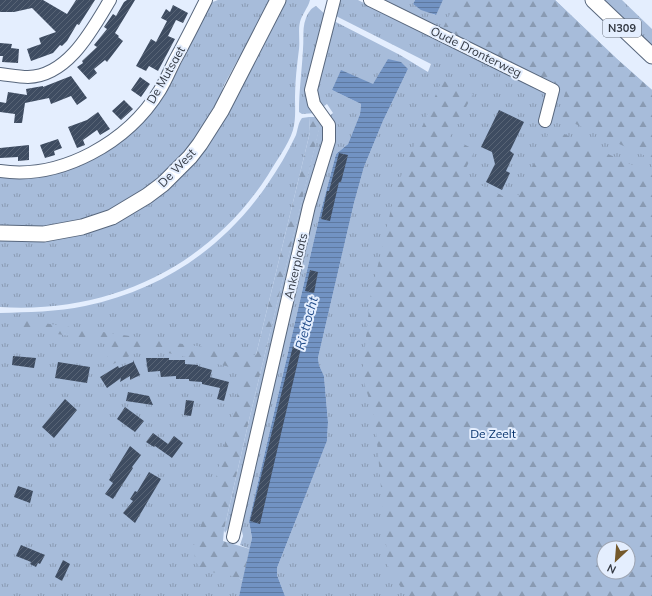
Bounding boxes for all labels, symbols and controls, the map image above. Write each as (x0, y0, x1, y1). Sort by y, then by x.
road number: N309 (603, 19, 641, 37)
street label: Oude Dronterweg (428, 23, 524, 80)
street label: De Mutsaet (143, 43, 188, 106)
street label: De West (155, 145, 199, 190)
street label: Ankerplaats (281, 231, 310, 300)
water label: Riettocht (291, 294, 321, 351)
park label: De Zeelt (470, 426, 516, 441)
north arrow (596, 540, 636, 580)
text: N (605, 561, 618, 577)

